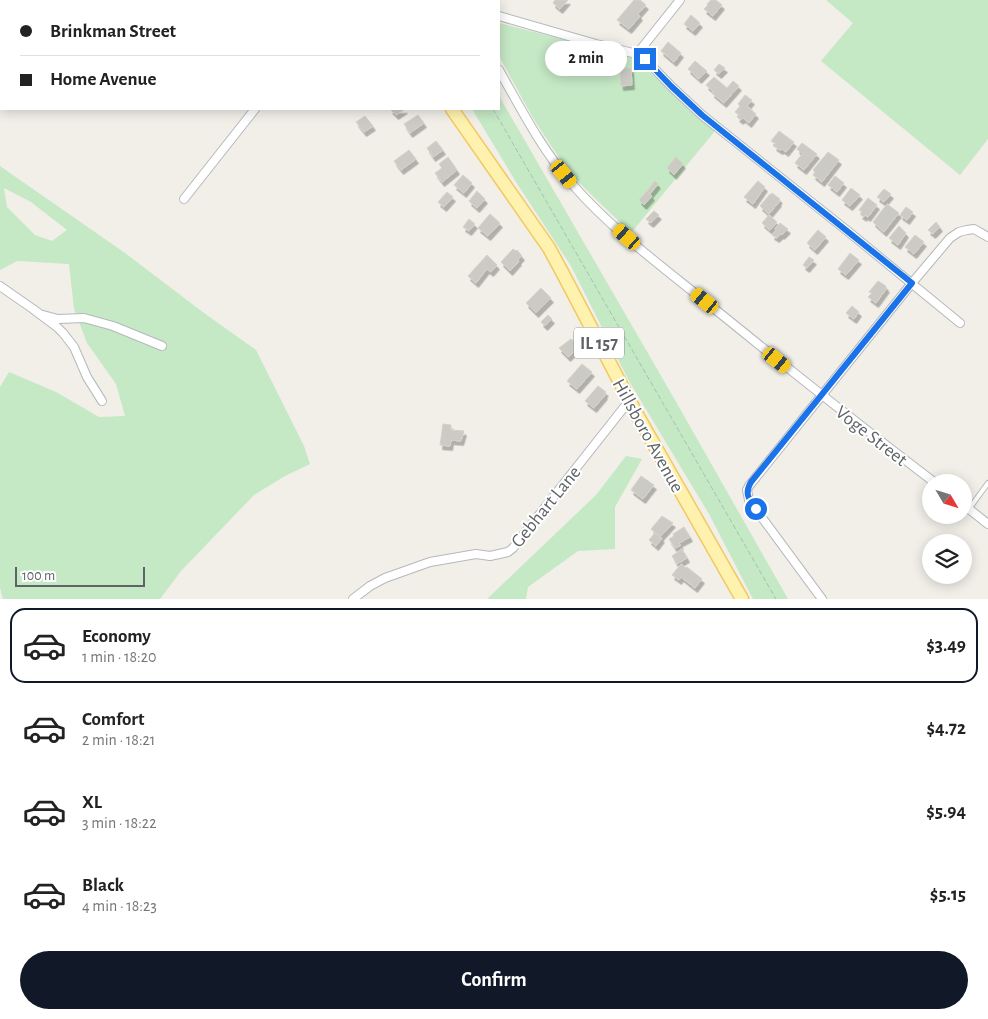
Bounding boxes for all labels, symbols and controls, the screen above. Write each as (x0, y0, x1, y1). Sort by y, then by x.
text: Brinkman Street (50, 22, 176, 41)
callout: 2 min (545, 42, 628, 76)
route end (634, 48, 656, 70)
text: 2 min (568, 50, 604, 66)
text: Home Avenue (50, 70, 156, 89)
car (548, 158, 579, 190)
car (610, 221, 643, 253)
car (688, 286, 721, 316)
road number: IL 157 (574, 328, 624, 358)
car (760, 345, 793, 375)
street label: Hillsboro Avenue (609, 376, 687, 496)
street label: Voge Street (832, 403, 910, 470)
street label: Gebhart Lane (508, 463, 585, 551)
north arrow (922, 474, 972, 524)
map controls (922, 474, 972, 584)
route start (745, 498, 767, 520)
button: layers (922, 534, 972, 584)
scale bar (15, 564, 145, 587)
text: 100 m (22, 569, 55, 583)
icon: car (22, 623, 67, 668)
text: Economy (82, 627, 151, 646)
text: $3.49 (926, 636, 966, 655)
text: 1 min · 18:20 (82, 649, 157, 665)
icon: car (22, 706, 67, 751)
text: Comfort (82, 710, 144, 729)
text: $4.72 (926, 719, 966, 738)
text: 2 min · 18:21 (82, 732, 155, 748)
icon: car (22, 789, 67, 834)
text: XL (82, 793, 102, 812)
text: $5.94 (926, 802, 966, 821)
text: 3 min · 18:22 (82, 815, 156, 831)
icon: car (22, 872, 67, 917)
text: Black (82, 876, 124, 895)
text: $5.15 (930, 885, 966, 904)
text: 4 min · 18:23 (82, 898, 157, 914)
button: Confirm (20, 951, 968, 1009)

